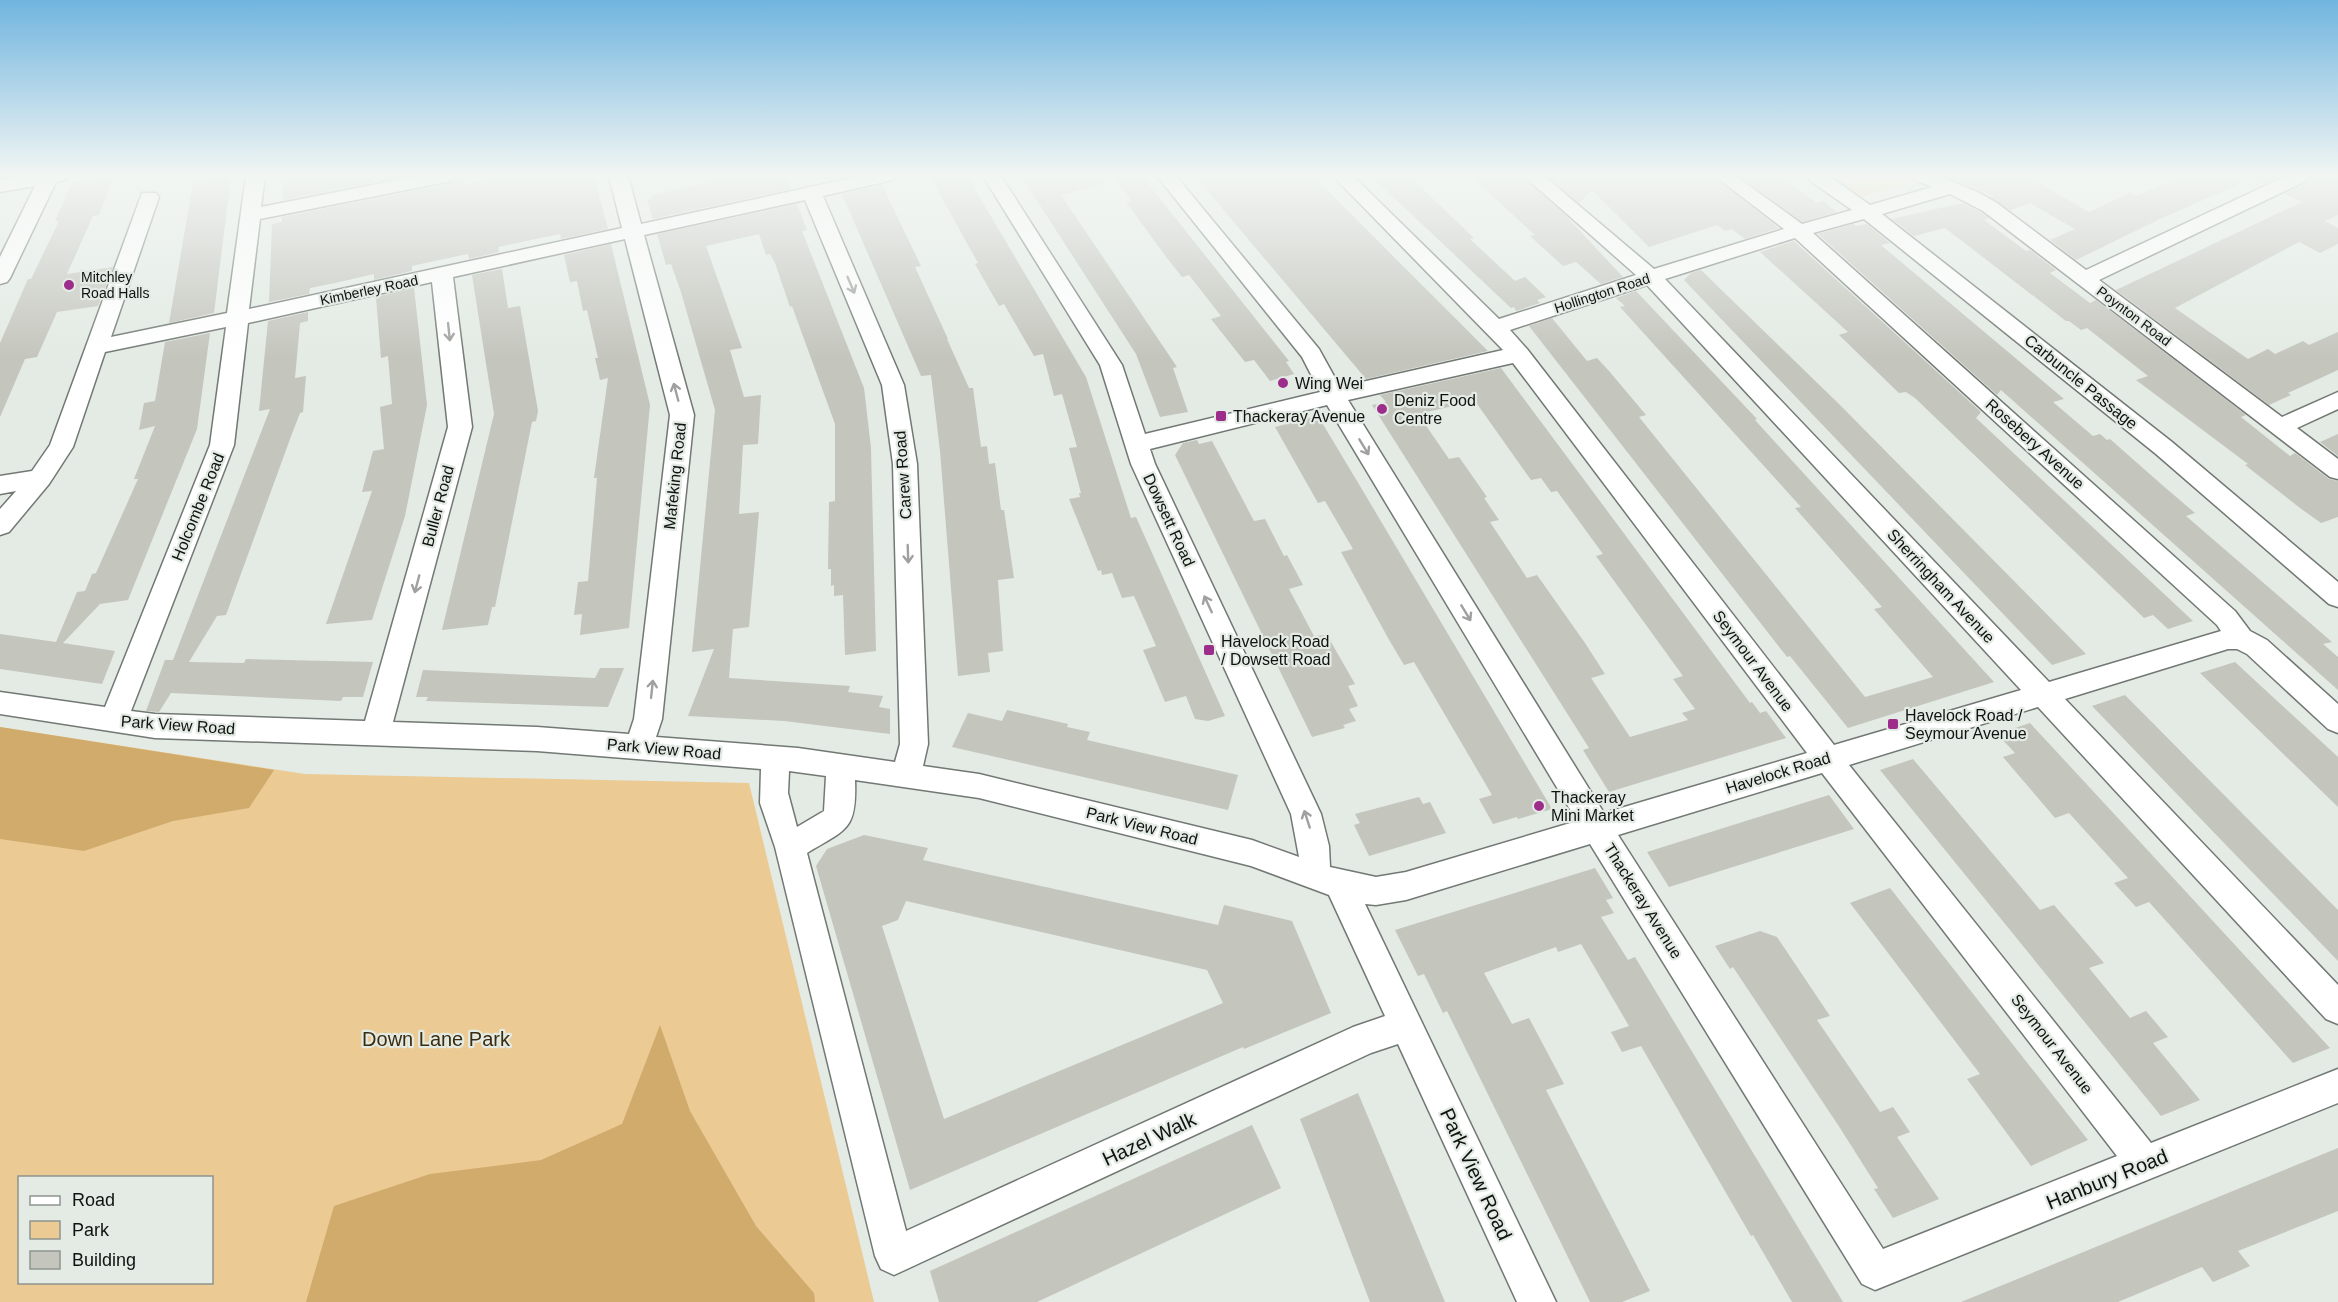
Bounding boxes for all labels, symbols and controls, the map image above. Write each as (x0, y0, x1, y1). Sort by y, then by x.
place label: Mitchley Road Halls (81, 269, 149, 301)
street label: Hollington Road (1552, 270, 1652, 316)
street label: Kimberley Road (319, 272, 419, 308)
one-way arrow (846, 275, 857, 293)
marker: Mitchley Road Halls (62, 278, 76, 292)
street label: Poynton Road (2094, 283, 2174, 349)
one-way arrow (444, 322, 455, 342)
street label: Carbuncle Passage (2021, 331, 2141, 433)
place label: Wing Wei (1295, 375, 1363, 392)
marker: Wing Wei (1276, 376, 1290, 390)
one-way arrow (670, 383, 682, 402)
place label: Deniz Food Centre (1394, 392, 1476, 427)
street label: Rosebery Avenue (1982, 396, 2088, 493)
marker: Deniz Food Centre (1375, 402, 1389, 416)
place label: Thackeray Avenue (1233, 408, 1365, 425)
marker: Thackeray Avenue (1214, 409, 1228, 423)
street label: Mafeking Road (661, 422, 689, 530)
street label: Carew Road (891, 430, 915, 520)
one-way arrow (1359, 438, 1371, 455)
street label: Holcombe Road (169, 451, 227, 563)
street label: Buller Road (419, 463, 457, 549)
street label: Dowsett Road (1140, 471, 1198, 569)
street label: Sherringham Avenue (1884, 526, 1998, 646)
one-way arrow (902, 544, 913, 564)
one-way arrow (411, 574, 422, 593)
one-way arrow (1202, 595, 1213, 613)
one-way arrow (1460, 604, 1472, 621)
street label: Seymour Avenue (1710, 607, 1796, 715)
place label: Havelock Road / Dowsett Road (1221, 633, 1330, 668)
marker: Havelock Road / Dowsett Road (1202, 643, 1216, 657)
one-way arrow (646, 680, 657, 700)
place label: Havelock Road / Seymour Avenue (1905, 707, 2027, 742)
street label: Park View Road (120, 713, 236, 737)
marker: Havelock Road / Seymour Avenue (1886, 717, 1900, 731)
street label: Park View Road (606, 736, 722, 762)
street label: Havelock Road (1724, 749, 1832, 797)
place label: Thackeray Mini Market (1551, 789, 1634, 824)
marker: Thackeray Mini Market (1532, 799, 1546, 813)
street label: Park View Road (1084, 804, 1200, 848)
one-way arrow (1301, 810, 1312, 829)
street label: Thackeray Avenue (1601, 840, 1685, 962)
street label: Seymour Avenue (2008, 991, 2096, 1097)
park label: Down Lane Park (362, 1028, 511, 1050)
street label: Park View Road (1436, 1105, 1516, 1243)
street label: Hazel Walk (1099, 1107, 1200, 1170)
street label: Hanbury Road (2043, 1145, 2171, 1213)
legend (18, 1176, 213, 1284)
text: Road (72, 1190, 115, 1210)
text: Park (72, 1220, 110, 1240)
text: Building (72, 1250, 136, 1270)

